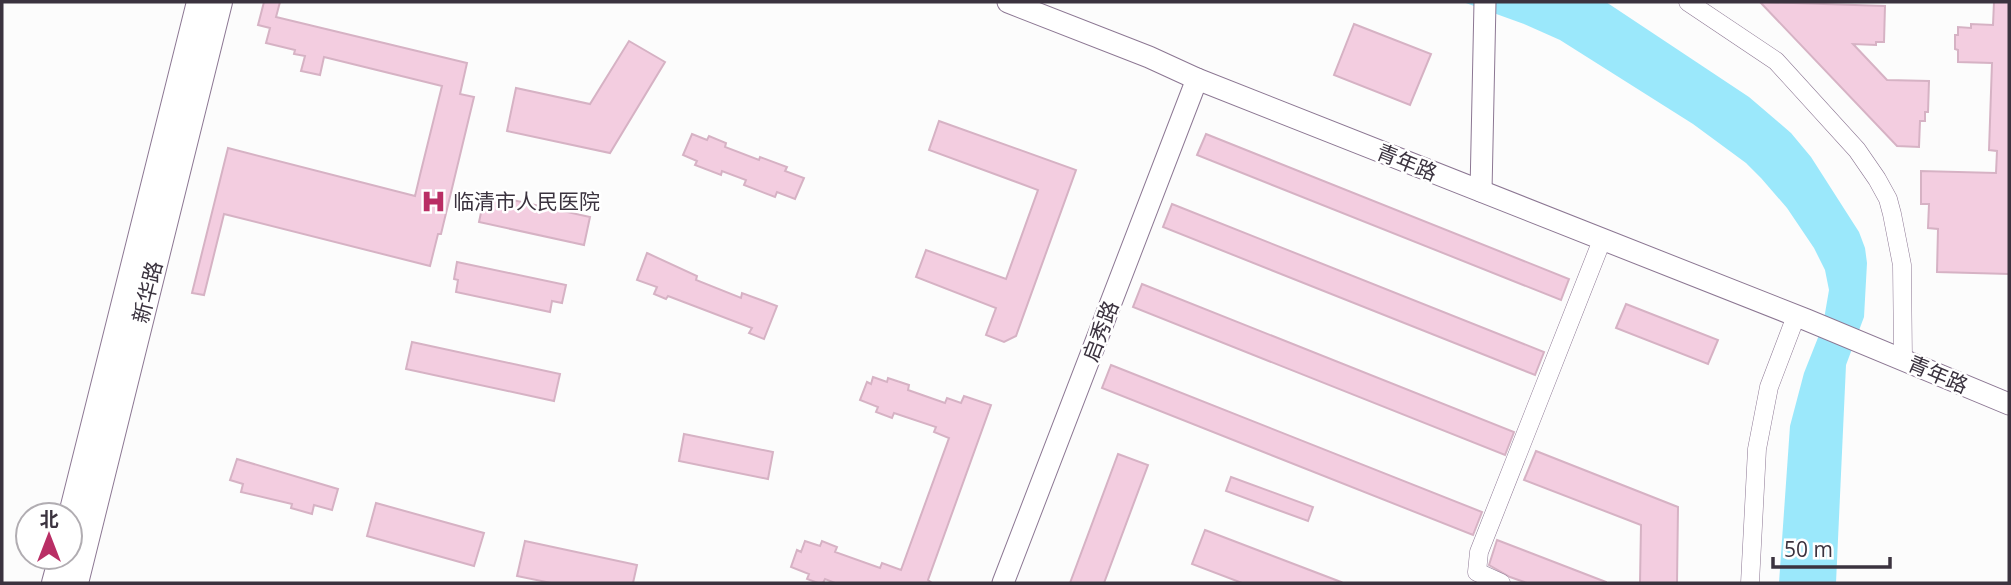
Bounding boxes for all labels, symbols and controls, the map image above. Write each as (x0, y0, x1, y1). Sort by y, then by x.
street label: 青年路 (1373, 137, 1441, 187)
hospital icon: 临清市人民医院 (419, 187, 447, 215)
place label: 临清市人民医院 (453, 187, 600, 215)
street label: 新华路 (126, 258, 168, 326)
street label: 启秀路 (1076, 297, 1124, 365)
street label: 青年路 (1904, 349, 1972, 399)
north arrow (14, 501, 84, 571)
text: 北 (39, 506, 59, 532)
scale bar (1773, 526, 1890, 570)
text: 50 m (1784, 535, 1833, 563)

